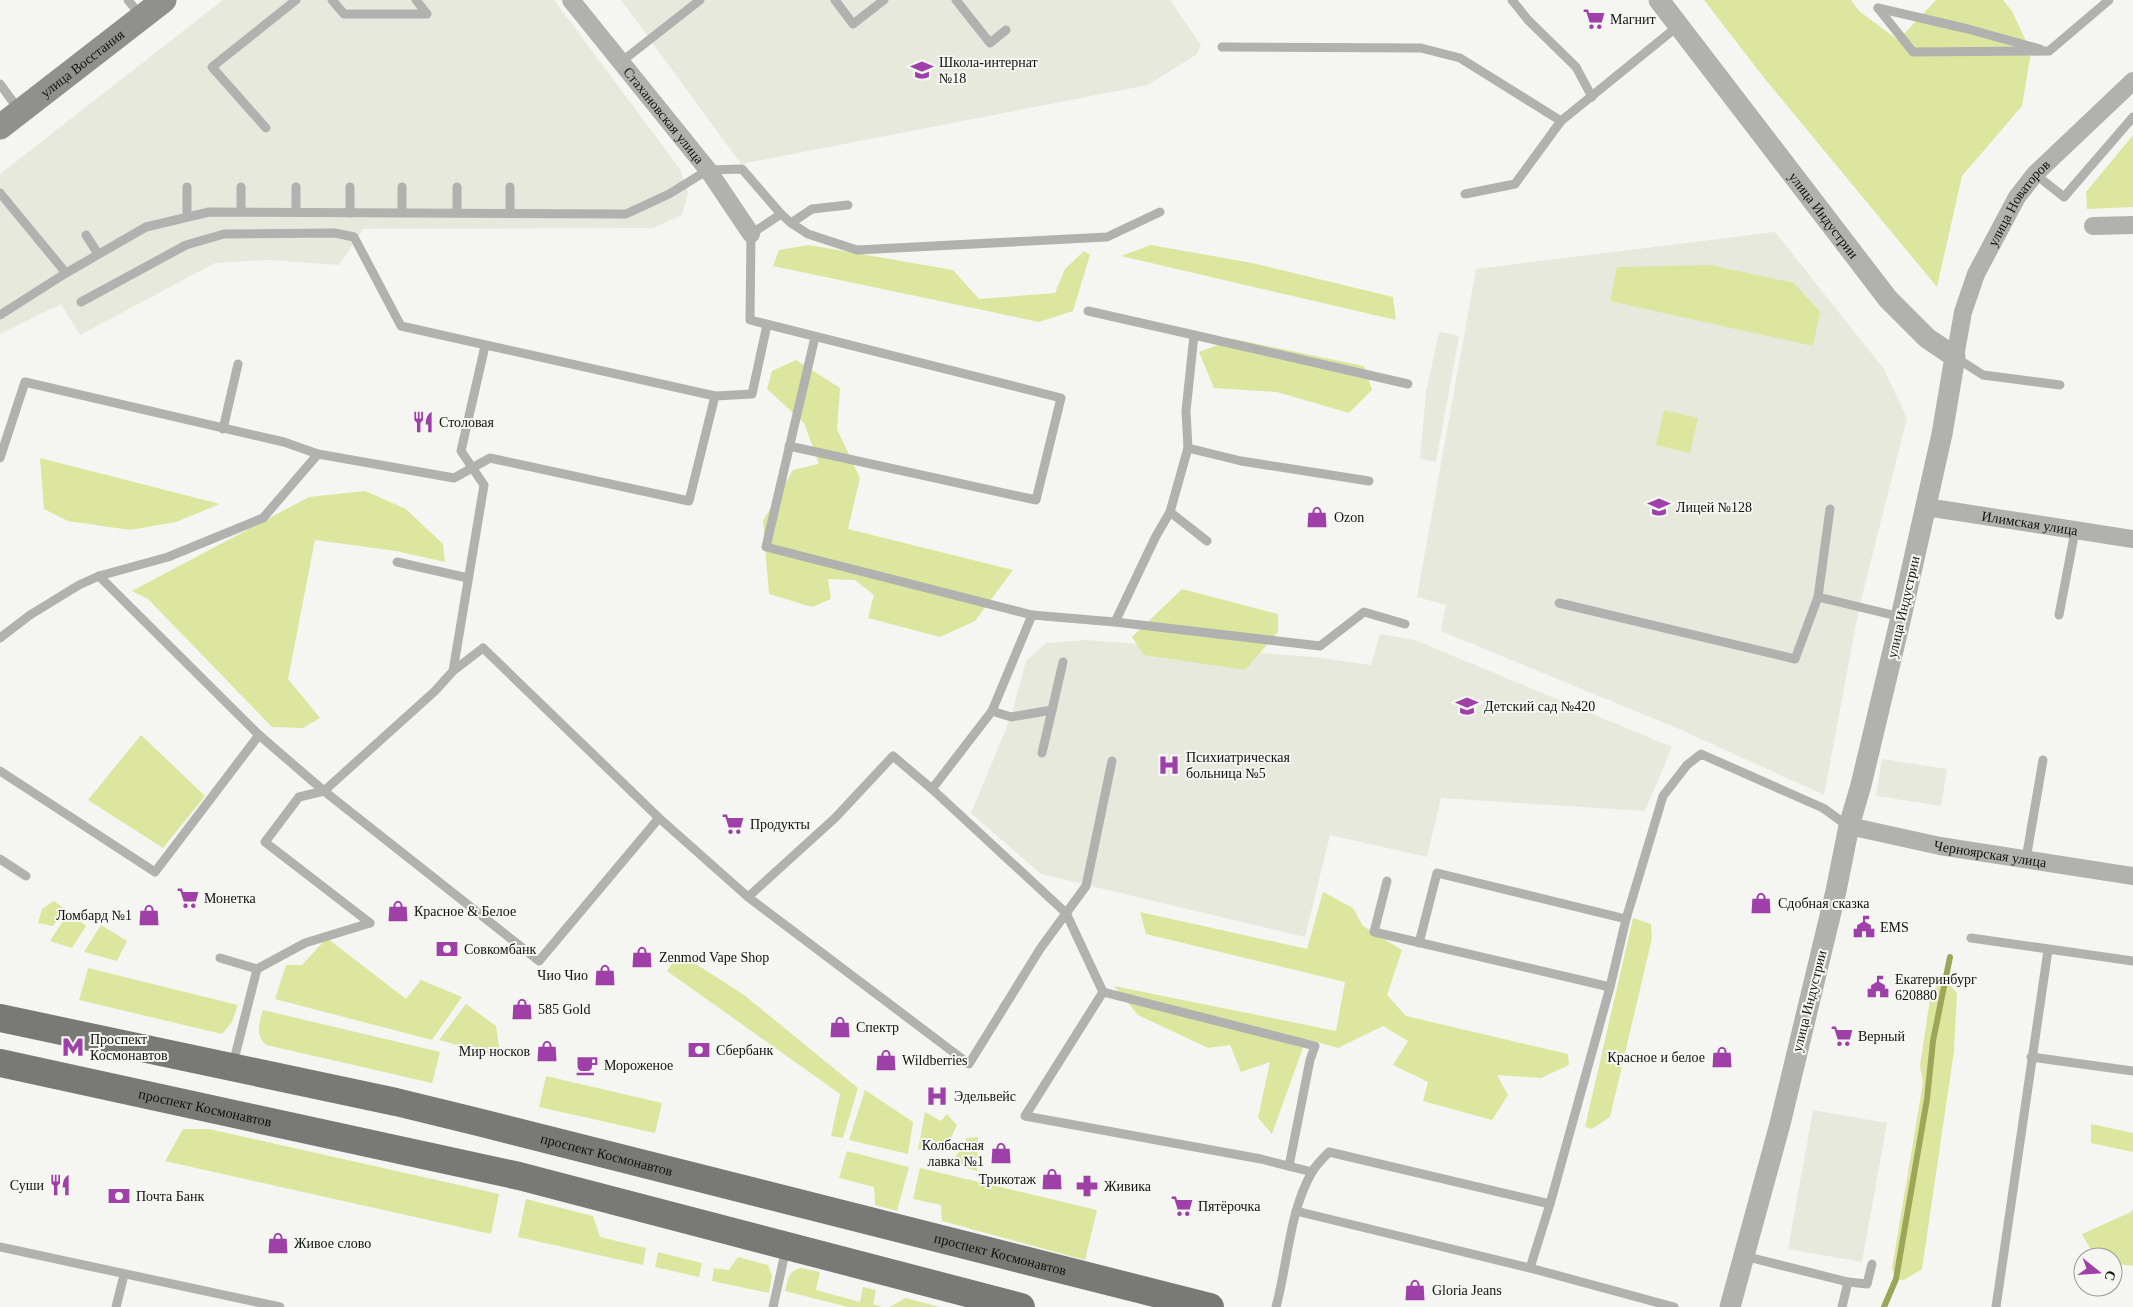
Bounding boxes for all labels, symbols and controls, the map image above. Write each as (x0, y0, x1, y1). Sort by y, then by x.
supermarket icon: Магнит (1581, 6, 1607, 32)
place label: Магнит (1610, 12, 1656, 27)
street label: улица Восстания (38, 26, 128, 101)
place label: Школа-интернат №18 (939, 55, 1038, 86)
school or university icon: Школа-интернат №18 (909, 57, 935, 83)
street label: Стахановская улица (620, 64, 707, 167)
street label: улица Новаторов (1985, 157, 2053, 249)
street label: улица Индустрии (1786, 169, 1861, 262)
restaurant icon: Столовая (410, 409, 436, 435)
place label: Столовая (439, 415, 495, 430)
school or university icon: Лицей №128 (1646, 494, 1672, 520)
place label: Лицей №128 (1676, 500, 1752, 515)
shop icon: Ozon (1304, 504, 1330, 530)
street label: Илимская улица (1981, 509, 2080, 538)
place label: Ozon (1334, 510, 1364, 525)
street label: улица Индустрии (1884, 554, 1923, 660)
school or university icon: Детский сад №420 (1454, 693, 1480, 719)
place label: Детский сад №420 (1484, 699, 1595, 714)
place label: Психиатрическая больница №5 (1186, 750, 1291, 781)
hospital icon: Психиатрическая больница №5 (1156, 752, 1182, 778)
supermarket icon: Продукты (720, 811, 746, 837)
place label: Продукты (750, 817, 811, 832)
street label: Черноярская улица (1932, 838, 2048, 871)
supermarket icon: Монетка (175, 885, 201, 911)
shop icon: Сдобная сказка (1748, 890, 1774, 916)
place label: Монетка (204, 891, 257, 906)
place label: Сдобная сказка (1778, 896, 1870, 911)
shop icon: Красное & Белое (385, 898, 411, 924)
shop icon: Ломбард №1 (136, 902, 162, 928)
place label: Красное & Белое (414, 904, 516, 919)
place label: Ломбард №1 (56, 908, 132, 923)
public building icon: EMS (1851, 914, 1877, 940)
place label: EMS (1880, 920, 1909, 935)
bank icon: Совкомбанк (434, 936, 460, 962)
place label: Совкомбанк (464, 942, 536, 957)
shop icon: Zenmod Vape Shop (629, 944, 655, 970)
street label: улица Индустрии (1790, 948, 1829, 1054)
place label: Zenmod Vape Shop (659, 950, 769, 965)
shop icon: Чио Чио (592, 962, 618, 988)
place label: Чио Чио (537, 968, 588, 983)
place label: Екатеринбург 620880 (1895, 972, 1977, 1003)
public building icon: Екатеринбург 620880 (1865, 974, 1891, 1000)
shop icon: 585 Gold (509, 996, 535, 1022)
place label: 585 Gold (538, 1002, 591, 1017)
shop icon: Спектр (827, 1014, 853, 1040)
place label: Спектр (856, 1020, 899, 1035)
supermarket icon: Верный (1829, 1023, 1855, 1049)
place label: Верный (1858, 1029, 1905, 1044)
place label: Проспект Космонавтов (90, 1032, 168, 1063)
metro station icon: Проспект Космонавтов (60, 1034, 86, 1060)
bank icon: Сбербанк (686, 1037, 712, 1063)
shop icon: Мир носков (534, 1038, 560, 1064)
place label: Сбербанк (716, 1043, 773, 1058)
place label: Мир носков (459, 1044, 530, 1059)
shop icon: Красное и белое (1709, 1044, 1735, 1070)
shop icon: Wildberries (873, 1047, 899, 1073)
place label: Красное и белое (1607, 1050, 1705, 1065)
cafe icon: Мороженое (574, 1052, 600, 1078)
place label: Wildberries (902, 1053, 968, 1068)
place label: Мороженое (604, 1058, 673, 1073)
hospital icon: Эдельвейс (924, 1083, 950, 1109)
street label: проспект Космонавтов (137, 1086, 273, 1130)
place label: Эдельвейс (954, 1089, 1016, 1104)
street label: проспект Космонавтов (539, 1131, 675, 1179)
place label: Колбасная лавка №1 (922, 1138, 985, 1169)
shop icon: Колбасная лавка №1 (988, 1140, 1014, 1166)
shop icon: Трикотаж (1039, 1166, 1065, 1192)
restaurant icon: Суши (47, 1172, 73, 1198)
place label: Трикотаж (978, 1172, 1036, 1187)
pharmacy icon: Живика (1074, 1173, 1100, 1199)
place label: Суши (10, 1178, 45, 1193)
place label: Живика (1104, 1179, 1152, 1194)
bank icon: Почта Банк (106, 1183, 132, 1209)
place label: Почта Банк (136, 1189, 205, 1204)
supermarket icon: Пятёрочка (1169, 1193, 1195, 1219)
place label: Пятёрочка (1198, 1199, 1261, 1214)
shop icon: Живое слово (265, 1230, 291, 1256)
street label: проспект Космонавтов (933, 1231, 1068, 1278)
place label: Живое слово (294, 1236, 371, 1251)
north arrow (2073, 1247, 2123, 1297)
text: С (2101, 1269, 2119, 1283)
shop icon: Gloria Jeans (1402, 1277, 1428, 1303)
place label: Gloria Jeans (1432, 1283, 1502, 1298)

